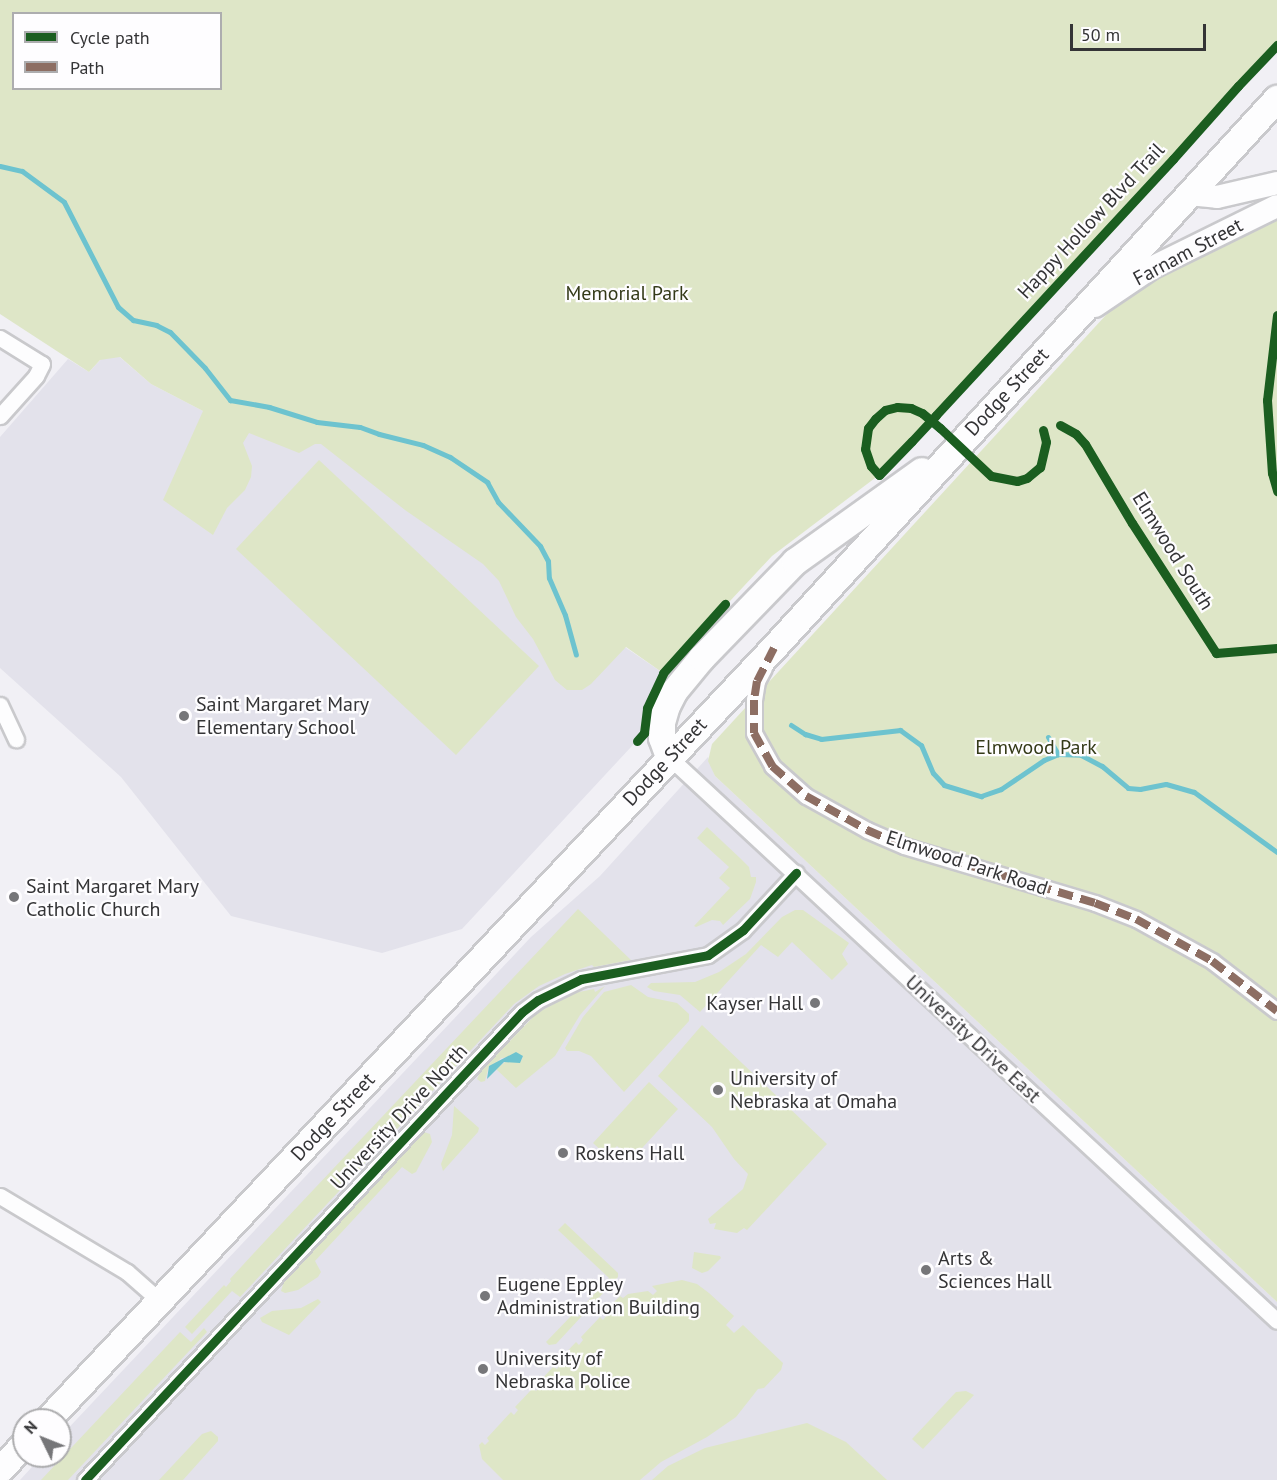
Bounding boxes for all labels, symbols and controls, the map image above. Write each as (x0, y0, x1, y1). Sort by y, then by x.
legend (12, 12, 222, 90)
scale bar (1073, 12, 1210, 50)
text: 50 m (1081, 23, 1120, 46)
text: Cycle path (70, 26, 150, 49)
text: Path (70, 56, 104, 79)
street label: Happy Hollow Blvd Trail (1012, 137, 1170, 305)
street label: Farnam Street (1129, 213, 1247, 291)
park label: Memorial Park (566, 281, 688, 305)
street label: Dodge Street (960, 343, 1054, 441)
street label: Elmwood South (1127, 488, 1219, 614)
place label: Saint Margaret Mary Elementary School (196, 692, 369, 739)
marker: Saint Margaret Mary Elementary School (177, 709, 191, 723)
street label: Dodge Street (618, 713, 712, 811)
park label: Elmwood Park (975, 735, 1097, 759)
street label: Elmwood Park Road (883, 825, 1051, 901)
place label: Saint Margaret Mary Catholic Church (26, 874, 199, 921)
marker: Saint Margaret Mary Catholic Church (7, 890, 21, 904)
street label: University Drive East (900, 970, 1046, 1108)
place label: Kayser Hall (706, 991, 803, 1015)
marker: Kayser Hall (808, 996, 822, 1010)
street label: University Drive North (325, 1039, 473, 1195)
place label: University of Nebraska at Omaha (730, 1066, 897, 1113)
street label: Dodge Street (286, 1068, 380, 1166)
marker: University of Nebraska at Omaha (711, 1083, 725, 1097)
place label: Roskens Hall (575, 1141, 684, 1165)
marker: Roskens Hall (556, 1146, 570, 1160)
place label: Arts & Sciences Hall (938, 1246, 1052, 1293)
marker: Arts & Sciences Hall (919, 1263, 933, 1277)
place label: Eugene Eppley Administration Building (497, 1272, 700, 1319)
marker: Eugene Eppley Administration Building (478, 1289, 492, 1303)
place label: University of Nebraska Police (495, 1346, 630, 1393)
marker: University of Nebraska Police (476, 1362, 490, 1376)
north arrow (12, 1408, 72, 1468)
text: N (19, 1416, 41, 1438)

